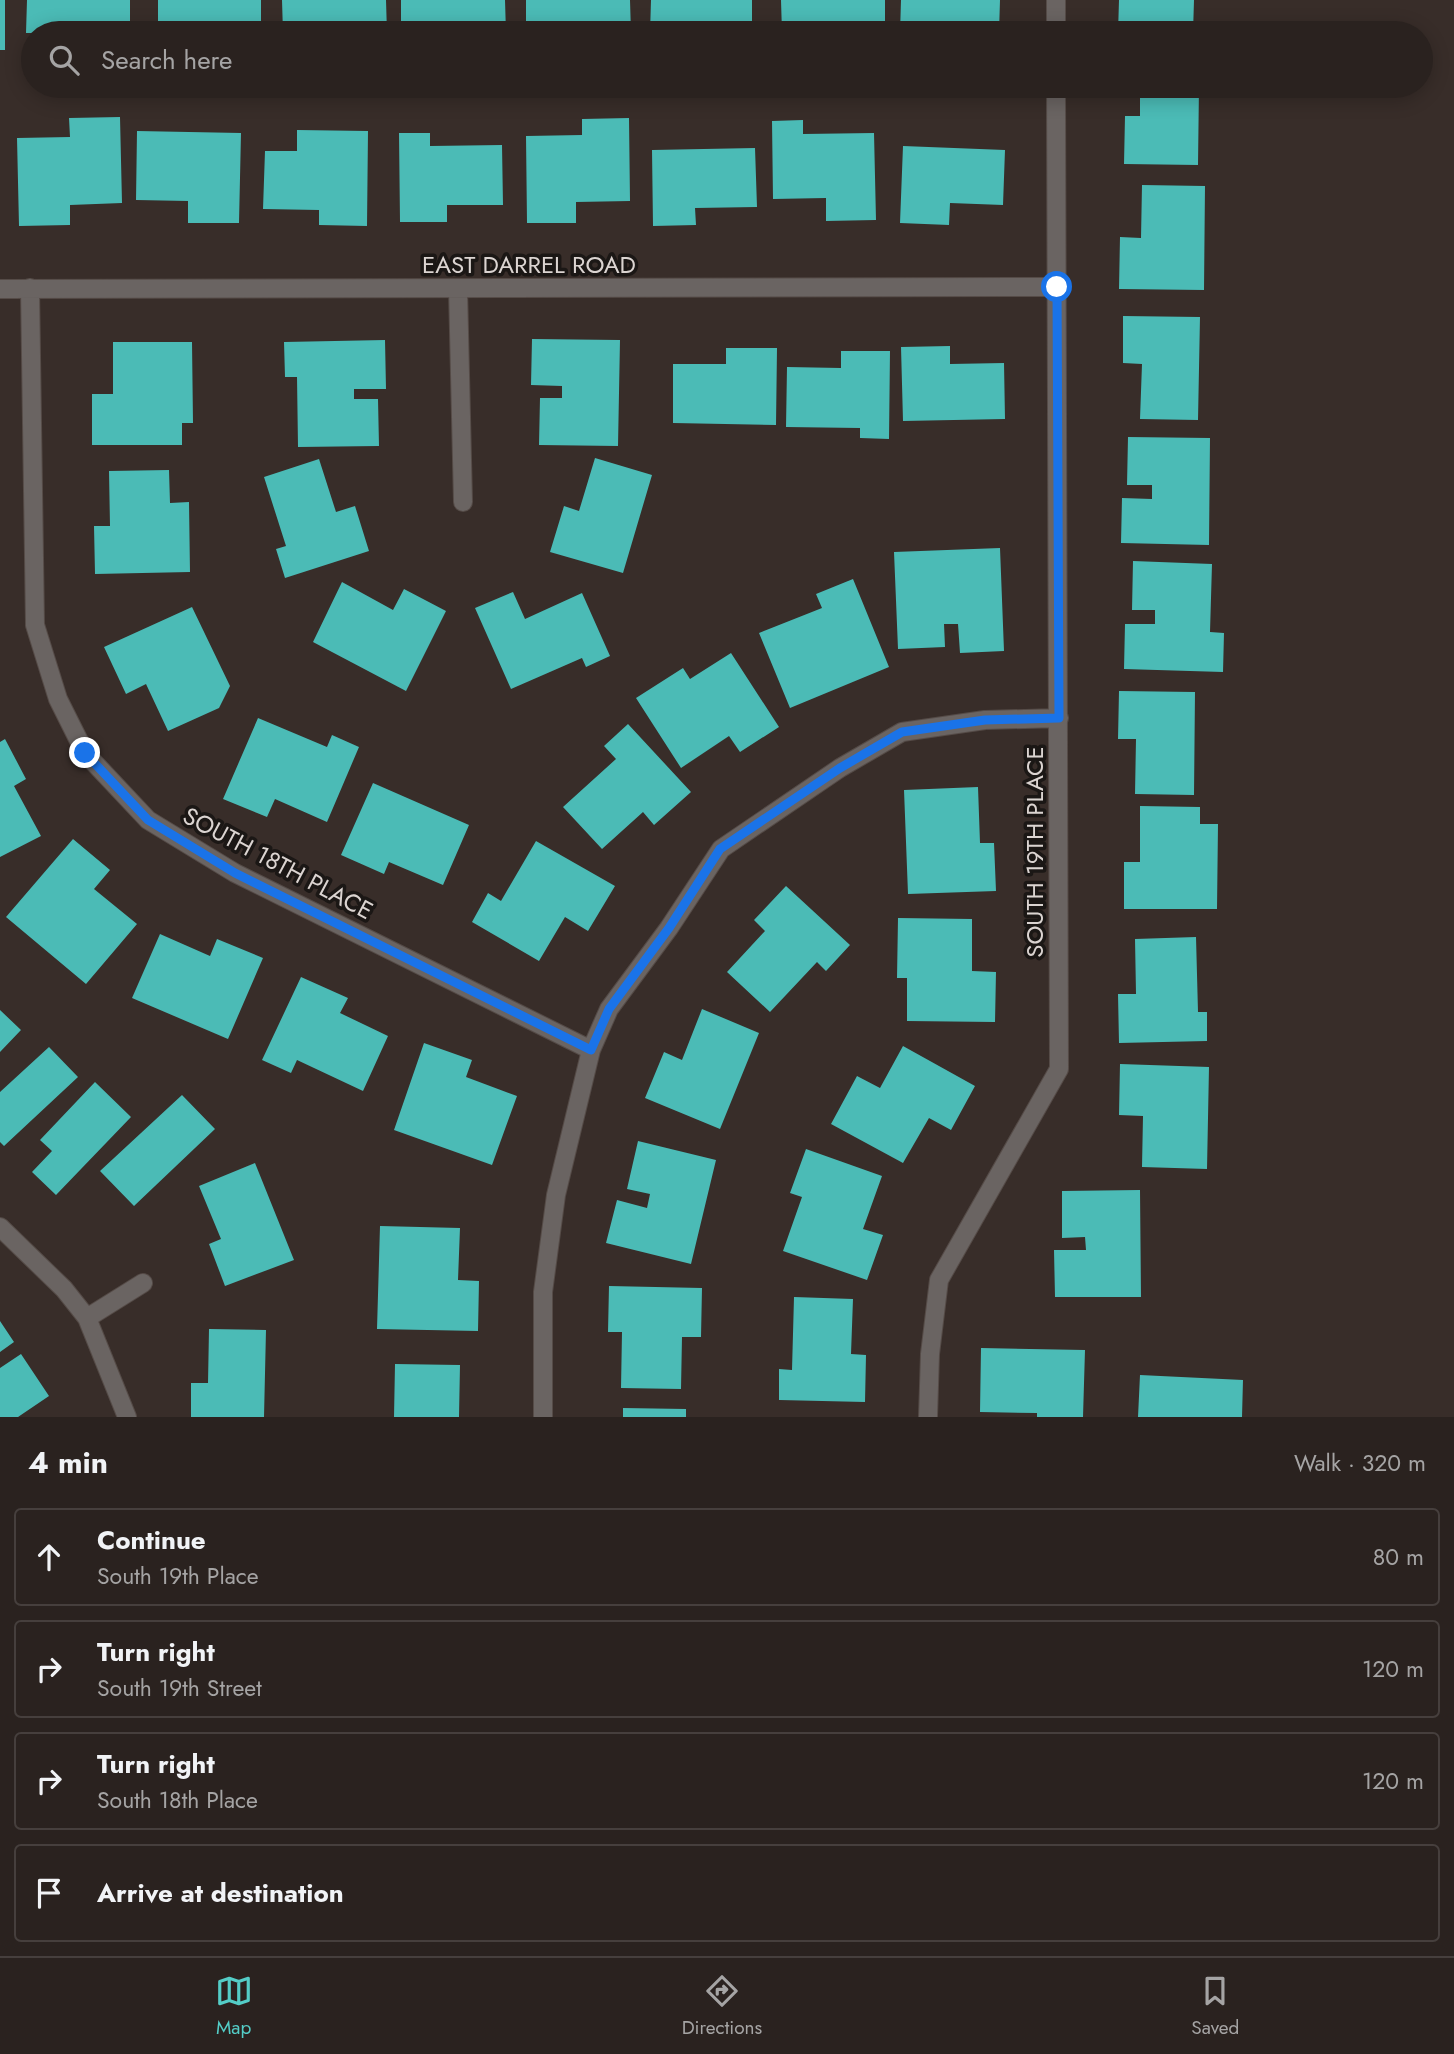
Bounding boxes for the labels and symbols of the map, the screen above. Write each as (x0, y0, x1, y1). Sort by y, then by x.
street label: EAST DARREL ROAD (422, 247, 636, 282)
route start (1041, 271, 1072, 302)
route end (69, 737, 100, 768)
street label: SOUTH 19TH PLACE (1017, 746, 1052, 958)
street label: SOUTH 18TH PLACE (177, 798, 379, 928)

